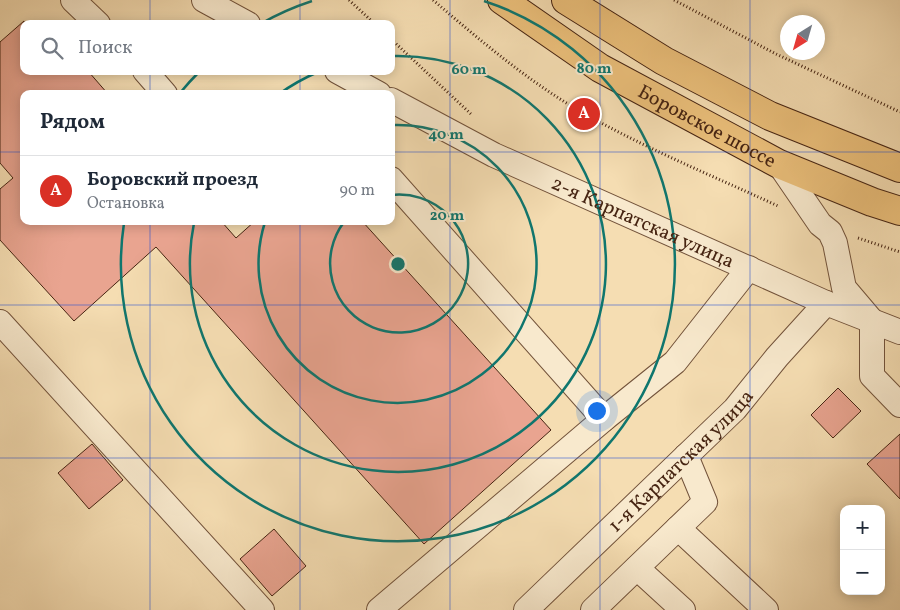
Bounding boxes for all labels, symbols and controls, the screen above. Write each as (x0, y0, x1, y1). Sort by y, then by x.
north arrow (780, 15, 825, 60)
search box (20, 20, 395, 75)
icon: search (38, 34, 66, 62)
text: Поиск (78, 35, 132, 61)
text: 80 m (577, 59, 612, 80)
text: 60 m (452, 60, 487, 81)
street label: Боровское шоссе (632, 79, 780, 176)
pin: A (568, 95, 600, 133)
text: Рядом (40, 108, 105, 137)
text: 40 m (428, 125, 464, 146)
text: Боровский проезд (87, 167, 258, 193)
street label: 2-я Карпатская улица (546, 170, 738, 276)
text: A (50, 180, 62, 202)
text: 90 m (339, 180, 375, 202)
text: Остановка (87, 193, 165, 215)
text: 20 m (430, 206, 465, 227)
centre of rings (389, 255, 407, 273)
street label: 1-я Карпатская улица (603, 384, 761, 540)
your location (584, 398, 610, 424)
map controls (840, 505, 885, 595)
button: + (840, 505, 885, 550)
button: − (840, 550, 885, 595)

